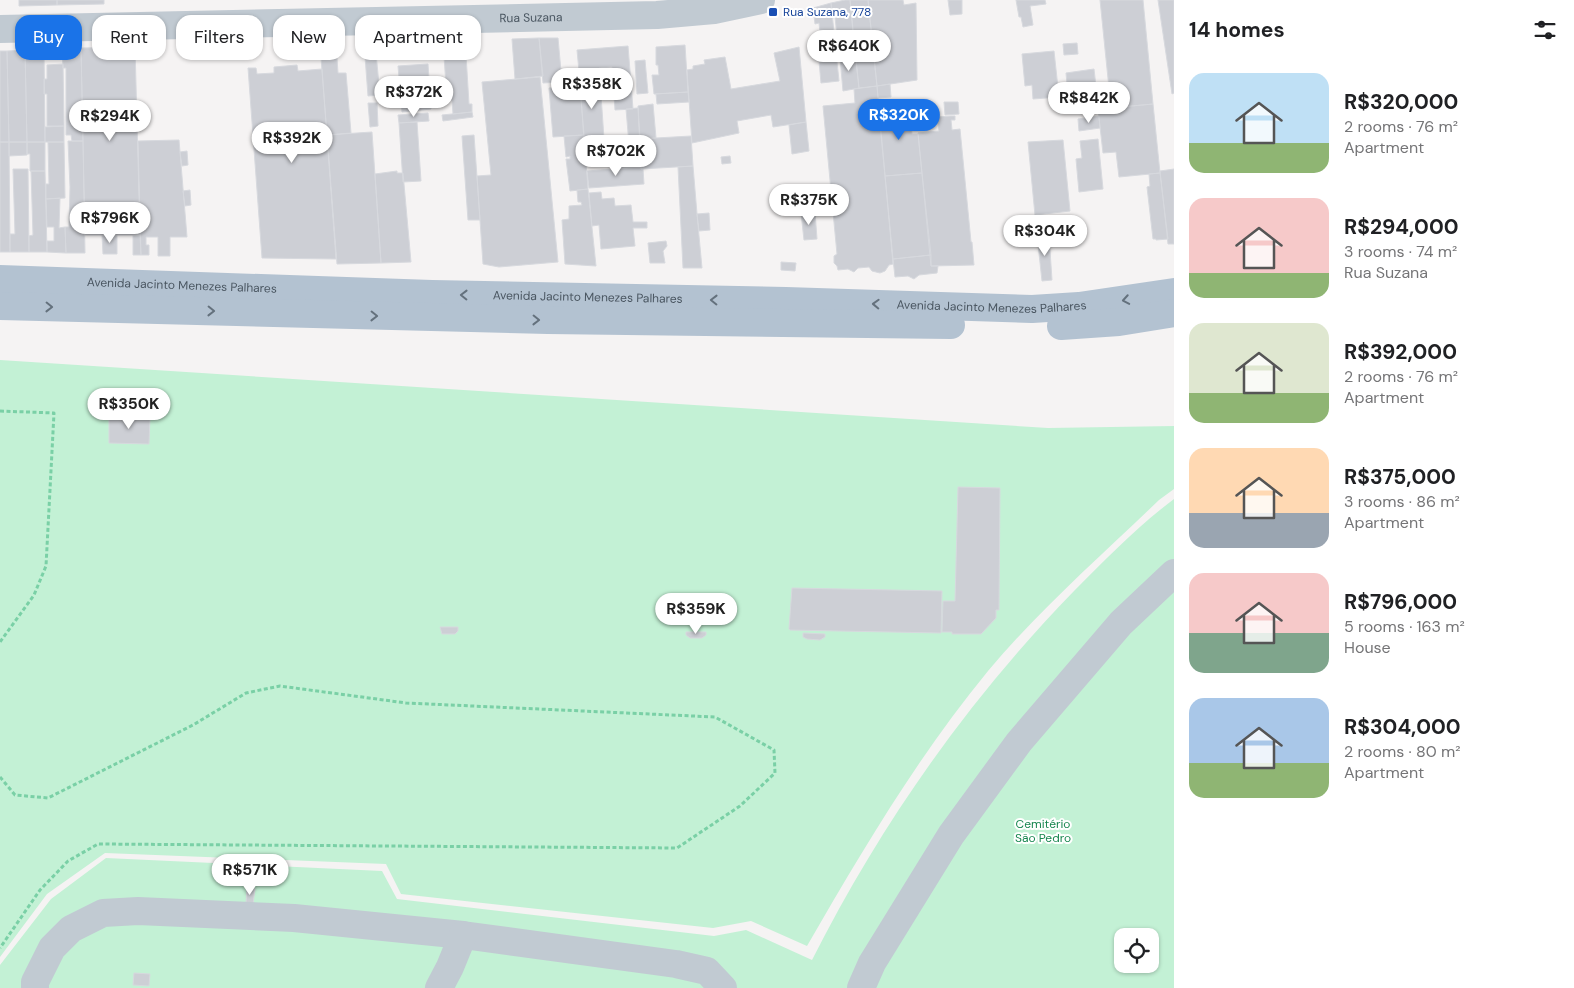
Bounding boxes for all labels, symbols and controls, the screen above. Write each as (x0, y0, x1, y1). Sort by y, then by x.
place label: Rua Suzana, 778 (783, 4, 871, 20)
marker: Rua Suzana, 778 (767, 6, 779, 18)
street label: Rua Suzana (499, 9, 563, 26)
chip: Buy (15, 15, 82, 60)
chip: Rent (92, 15, 166, 60)
chip: Filters (176, 15, 263, 60)
chip: New (273, 15, 345, 60)
chip: Apartment (355, 15, 481, 60)
text: 14 homes (1189, 16, 1285, 44)
icon: filters (1531, 16, 1559, 44)
pin: R$640K (808, 30, 890, 72)
text: R$640K (818, 35, 880, 56)
pin: R$358K (551, 68, 633, 110)
text: R$358K (562, 73, 622, 94)
pin: R$372K (373, 76, 455, 118)
text: R$372K (385, 81, 443, 102)
pin: R$842K (1048, 82, 1130, 124)
text: R$842K (1059, 87, 1119, 108)
text: R$320,000 (1344, 88, 1458, 116)
icon: home (1229, 93, 1289, 153)
pin: R$320K (858, 98, 940, 141)
pin: R$294K (69, 100, 151, 142)
text: R$320K (869, 104, 929, 125)
text: R$294K (80, 105, 140, 126)
text: 2 rooms · 76 m² (1344, 116, 1458, 137)
pin: R$392K (251, 121, 333, 164)
text: R$392K (263, 127, 321, 148)
pin: R$702K (575, 134, 657, 177)
text: Apartment (1344, 137, 1424, 158)
text: R$702K (586, 140, 646, 161)
pin: R$375K (768, 184, 850, 226)
text: R$375K (780, 189, 838, 210)
pin: R$796K (69, 202, 151, 244)
text: R$796K (81, 207, 139, 228)
text: R$294,000 (1344, 213, 1458, 241)
pin: R$304K (1004, 214, 1086, 257)
icon: home (1229, 218, 1289, 278)
text: R$304K (1014, 220, 1076, 241)
text: 3 rooms · 74 m² (1344, 241, 1457, 262)
text: Rua Suzana (1344, 262, 1428, 283)
street label: Avenida Jacinto Menezes Palhares (87, 274, 277, 297)
street label: Avenida Jacinto Menezes Palhares (493, 287, 683, 307)
one-way arrow (460, 290, 468, 300)
one-way arrow (710, 295, 718, 305)
one-way arrow (1122, 295, 1130, 305)
street label: Avenida Jacinto Menezes Palhares (896, 297, 1088, 317)
one-way arrow (872, 299, 880, 309)
one-way arrow (45, 302, 53, 313)
one-way arrow (207, 306, 215, 317)
one-way arrow (370, 310, 378, 321)
one-way arrow (532, 315, 540, 325)
text: R$392,000 (1344, 338, 1457, 366)
icon: home (1229, 343, 1289, 403)
text: 2 rooms · 76 m² (1344, 366, 1458, 387)
text: Apartment (1344, 387, 1424, 408)
pin: R$350K (88, 388, 170, 430)
text: R$350K (98, 393, 160, 414)
text: R$375,000 (1344, 463, 1456, 491)
icon: home (1229, 468, 1289, 528)
text: 3 rooms · 86 m² (1344, 491, 1460, 512)
text: Apartment (1344, 512, 1424, 533)
text: R$796,000 (1344, 588, 1457, 616)
pin: R$359K (655, 592, 737, 635)
icon: home (1229, 593, 1289, 653)
text: R$359K (666, 598, 726, 619)
text: 5 rooms · 163 m² (1344, 616, 1465, 637)
text: House (1344, 637, 1391, 658)
text: R$304,000 (1344, 713, 1461, 741)
icon: home (1229, 718, 1289, 778)
text: 2 rooms · 80 m² (1344, 741, 1461, 762)
text: Apartment (1344, 762, 1424, 783)
park label: Cemitério São Pedro (1015, 816, 1071, 846)
pin: R$571K (209, 854, 291, 896)
text: R$571K (223, 859, 277, 880)
map controls (1114, 928, 1159, 973)
button: locate (1114, 928, 1159, 973)

